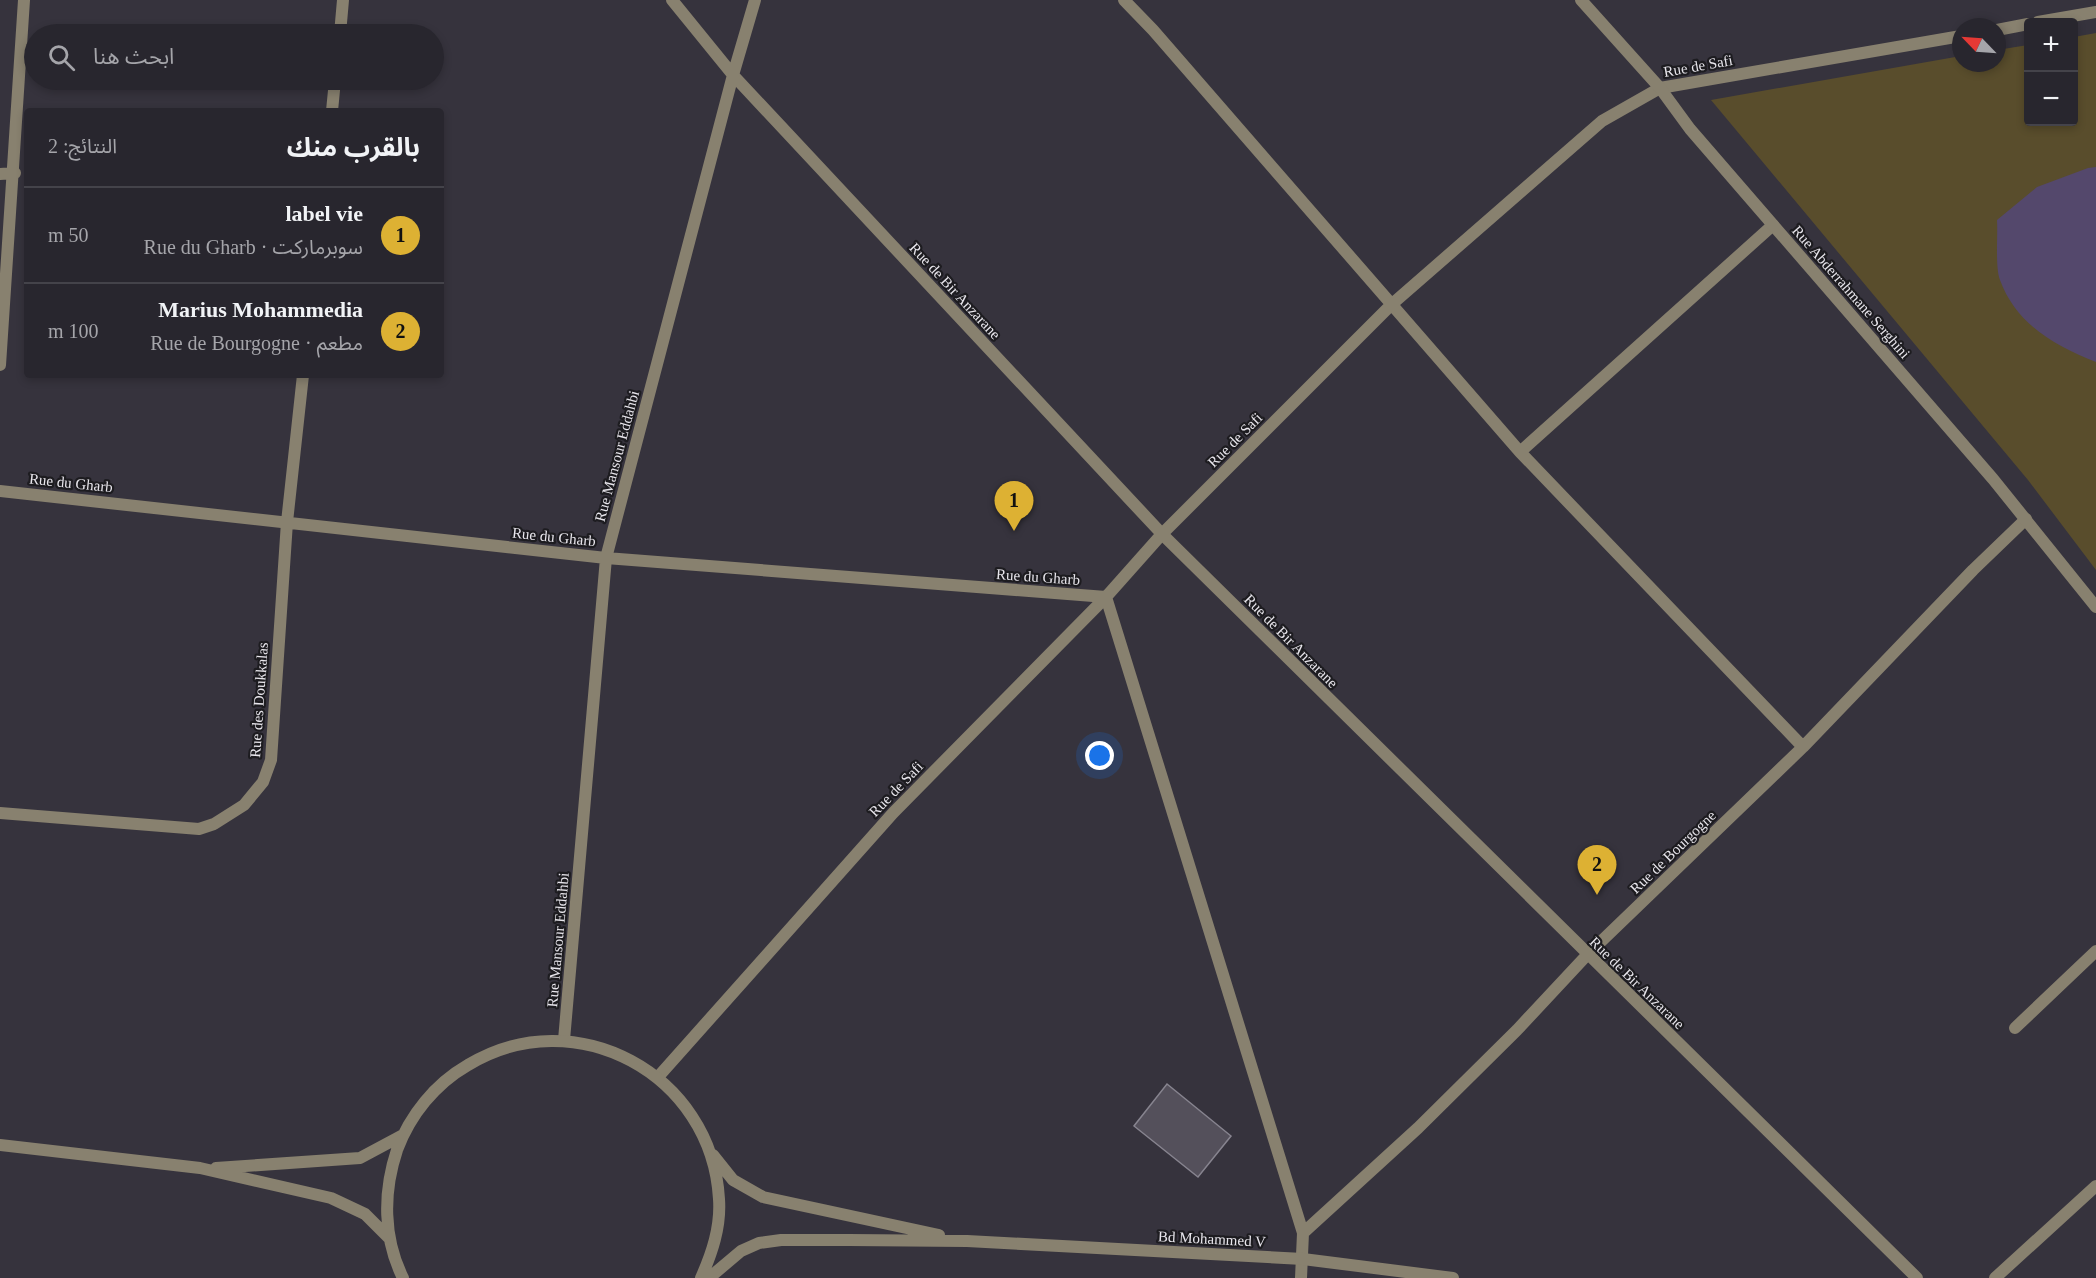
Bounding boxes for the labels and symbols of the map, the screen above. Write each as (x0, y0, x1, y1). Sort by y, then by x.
north arrow (1952, 18, 2006, 72)
street label: Rue de Safi (1662, 52, 1734, 80)
street label: Rue Abderrahmane Serghini (1789, 222, 1913, 362)
street label: Rue de Bir Anzarane (906, 240, 1004, 343)
street label: Rue Mansour Eddahbi (592, 389, 642, 523)
street label: Rue de Safi (1205, 410, 1265, 470)
street label: Rue du Gharb (28, 471, 114, 495)
pin: 1 (994, 482, 1034, 531)
street label: Rue du Gharb (511, 525, 597, 549)
street label: Rue du Gharb (995, 566, 1081, 588)
street label: Rue de Bir Anzarane (1241, 591, 1341, 691)
street label: Rue des Doukkalas (247, 642, 271, 758)
your location (1085, 741, 1114, 770)
street label: Rue de Safi (866, 758, 926, 820)
street label: Rue de Bourgogne (1627, 807, 1719, 897)
pin: 2 (1578, 846, 1616, 895)
street label: Rue Mansour Eddahbi (544, 872, 572, 1008)
street label: Rue de Bir Anzarane (1586, 934, 1688, 1033)
street label: Bd Mohammed V (1158, 1228, 1267, 1250)

